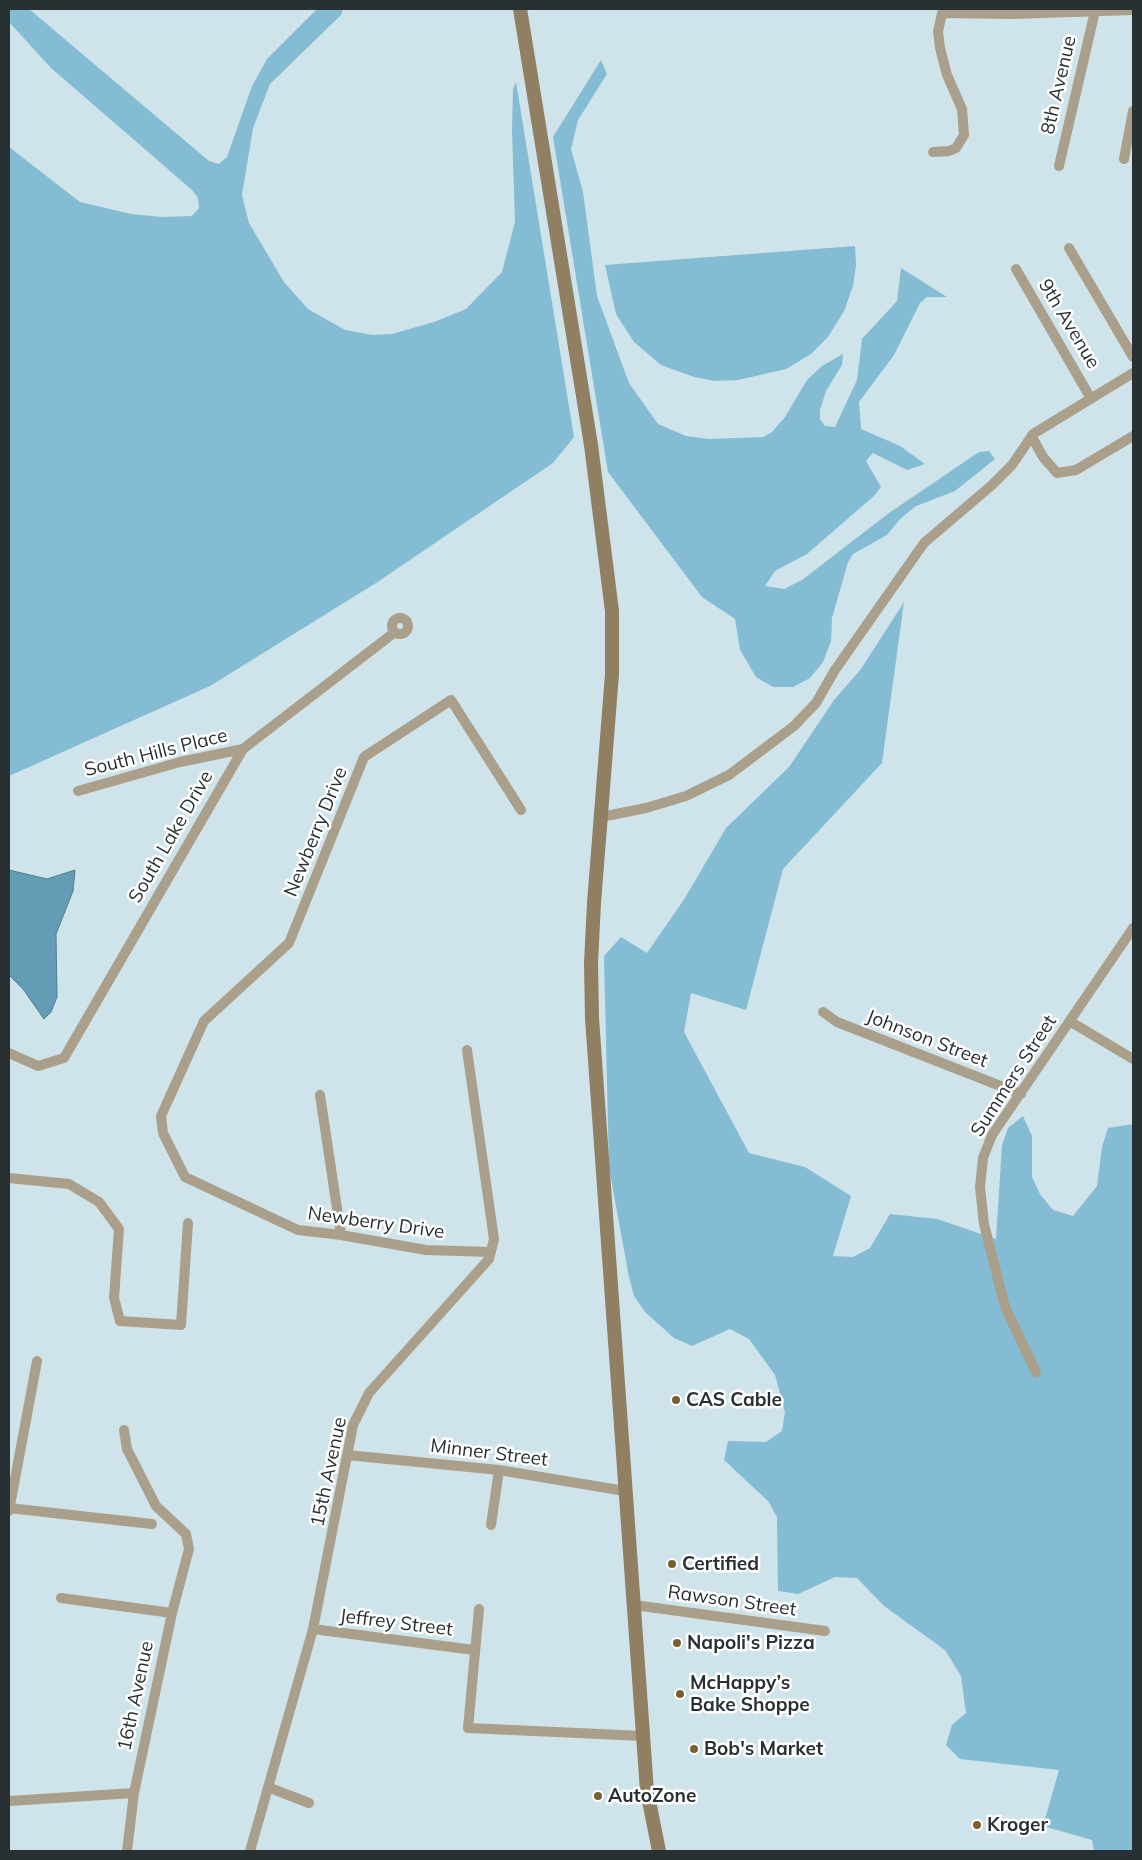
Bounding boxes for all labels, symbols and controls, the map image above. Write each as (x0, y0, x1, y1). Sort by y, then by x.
street label: 8th Avenue (1037, 34, 1081, 136)
street label: 9th Avenue (1033, 275, 1105, 373)
street label: South Hills Place (82, 724, 230, 782)
street label: Newberry Drive (280, 764, 352, 900)
street label: South Lake Drive (124, 767, 218, 907)
street label: Johnson Street (863, 1005, 991, 1073)
street label: Summers Street (966, 1011, 1062, 1141)
street label: Newberry Drive (306, 1202, 446, 1244)
place label: CAS Cable (686, 1389, 782, 1411)
marker: CAS Cable (670, 1394, 682, 1406)
street label: 15th Avenue (306, 1415, 352, 1529)
street label: Minner Street (429, 1435, 549, 1471)
place label: Certified (682, 1553, 759, 1575)
marker: Certified (666, 1558, 678, 1570)
street label: Rawson Street (666, 1581, 798, 1621)
street label: Jeffrey Street (338, 1605, 454, 1641)
place label: Napoli's Pizza (687, 1632, 815, 1654)
marker: Napoli's Pizza (671, 1637, 683, 1649)
street label: 16th Avenue (113, 1639, 159, 1753)
place label: McHappy’s Bake Shoppe (690, 1672, 810, 1716)
marker: McHappy’s Bake Shoppe (674, 1688, 686, 1700)
place label: Bob's Market (704, 1738, 823, 1760)
marker: Bob's Market (688, 1743, 700, 1755)
place label: AutoZone (608, 1785, 696, 1807)
marker: AutoZone (592, 1790, 604, 1802)
place label: Kroger (987, 1814, 1048, 1836)
marker: Kroger (971, 1819, 983, 1831)

